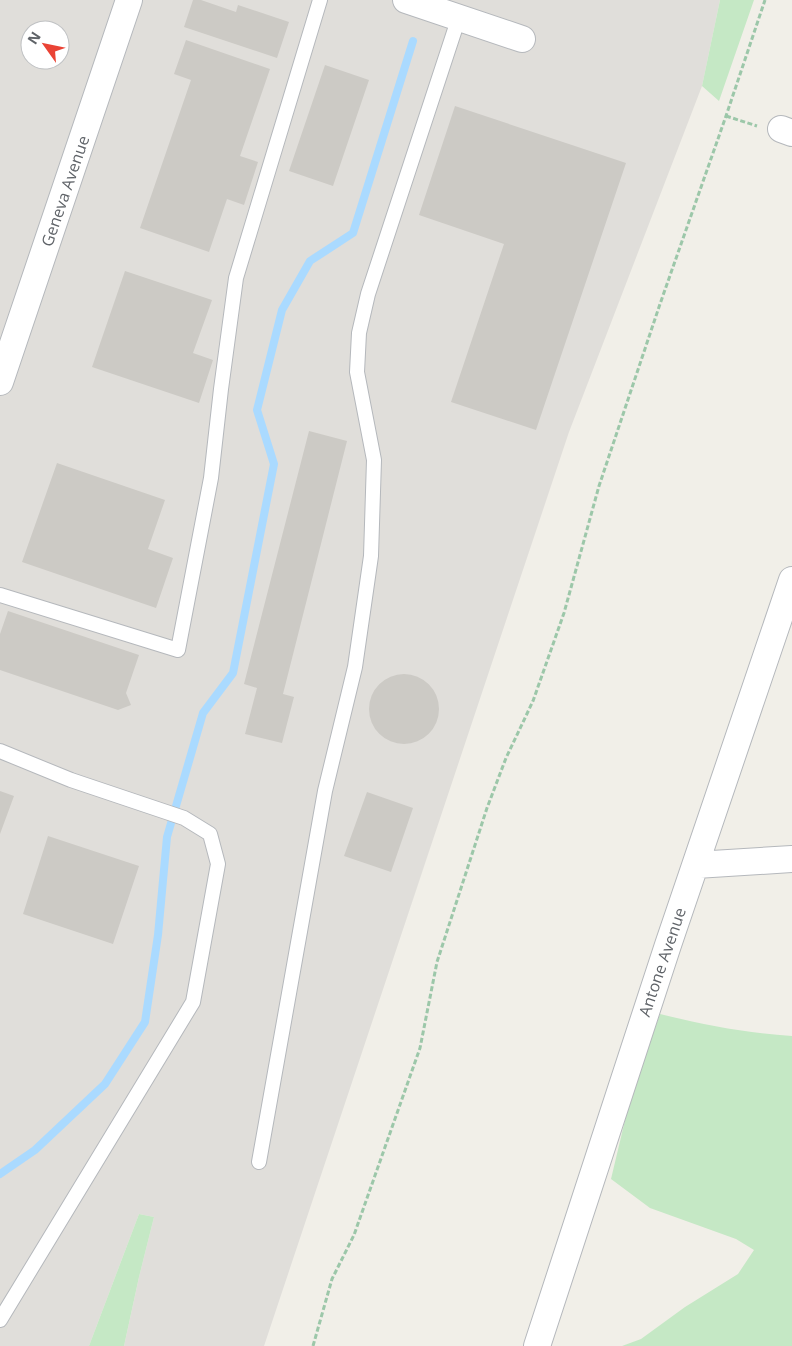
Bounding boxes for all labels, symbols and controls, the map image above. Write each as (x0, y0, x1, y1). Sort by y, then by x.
north arrow (20, 20, 70, 70)
text: N (23, 28, 45, 48)
street label: Geneva Avenue (36, 132, 94, 249)
street label: Antone Avenue (633, 905, 691, 1019)

